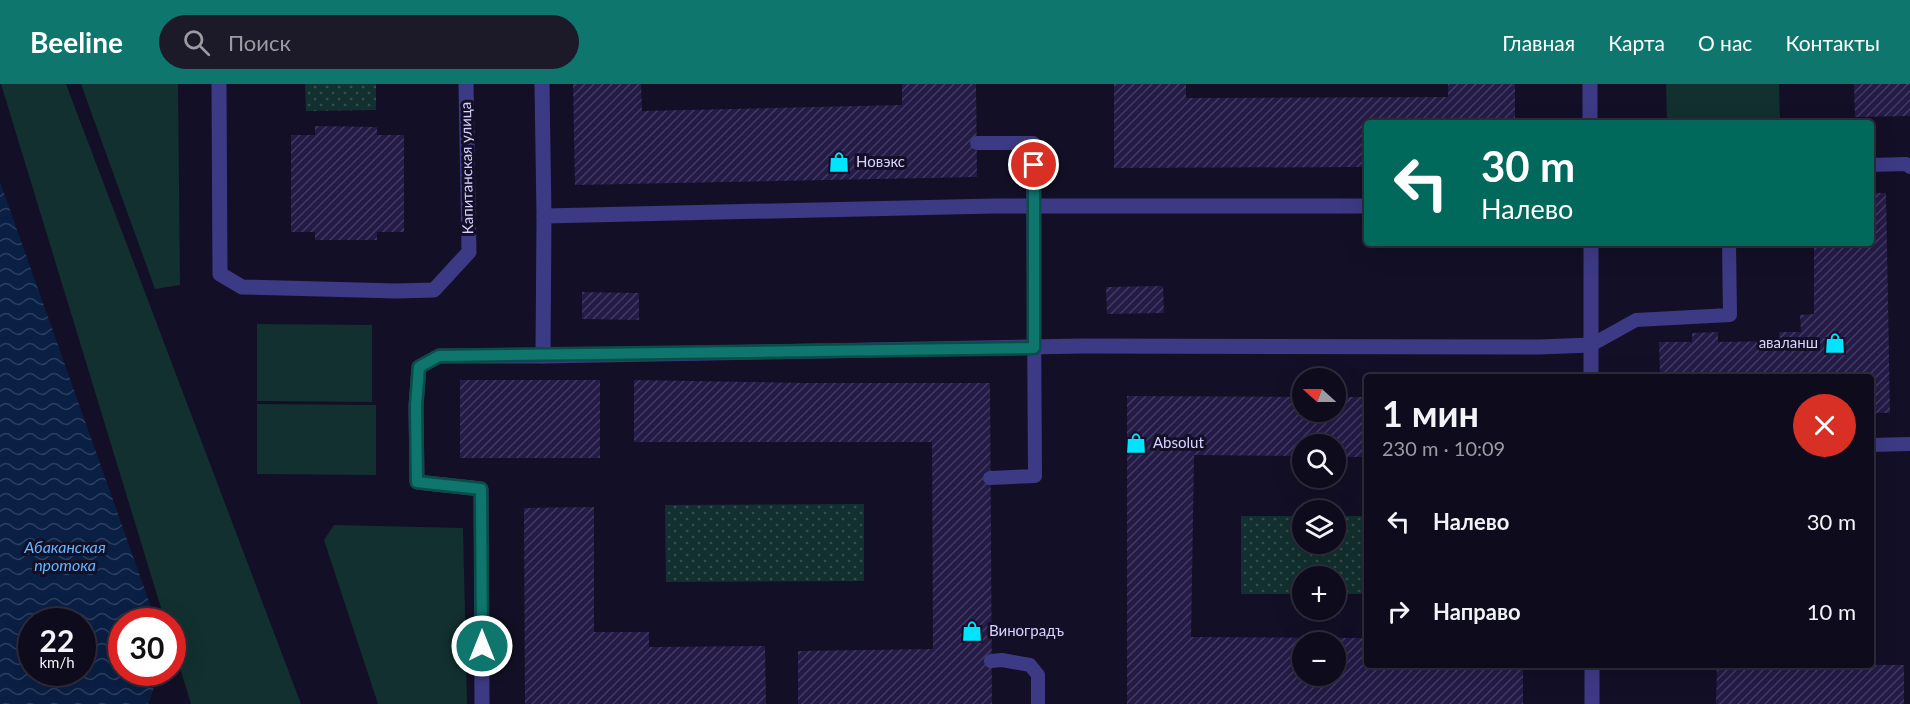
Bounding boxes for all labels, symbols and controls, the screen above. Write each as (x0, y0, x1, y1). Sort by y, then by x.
search box (159, 15, 579, 69)
text: Beeline (30, 25, 123, 59)
icon: search (180, 26, 213, 59)
text: Поиск (228, 29, 291, 56)
text: Главная (1502, 30, 1575, 55)
text: Карта (1608, 30, 1665, 55)
text: О нас (1698, 30, 1752, 55)
text: Контакты (1785, 30, 1880, 55)
street label: Капитанская улица (456, 102, 476, 234)
pin (1008, 139, 1059, 190)
text: 30 m (1481, 141, 1575, 191)
icon: left (1382, 144, 1460, 222)
icon: arrive (1017, 148, 1050, 181)
shop icon: Новэкс (827, 150, 851, 174)
place label: Новэкс (856, 152, 905, 170)
text: Налево (1481, 192, 1573, 225)
shop icon: аваланш (1823, 331, 1847, 355)
place label: аваланш (1759, 333, 1818, 351)
north arrow (1292, 368, 1346, 422)
map controls (1292, 368, 1346, 686)
text: 1 мин (1382, 391, 1479, 435)
button: close (1793, 394, 1856, 457)
shop icon: Absolut (1124, 431, 1148, 455)
place label: Absolut (1153, 433, 1204, 451)
button: search (1292, 434, 1346, 488)
text: 230 m · 10:09 (1382, 436, 1505, 460)
button: layers (1292, 500, 1346, 554)
icon: left (1382, 505, 1415, 538)
text: Налево (1433, 508, 1509, 535)
text: 30 m (1807, 508, 1856, 535)
water label: Абаканская протока (23, 537, 106, 574)
button: + (1292, 566, 1346, 620)
icon: right (1382, 595, 1415, 628)
text: Направо (1433, 598, 1521, 625)
text: 10 m (1807, 598, 1856, 625)
speed limit sign: 30 (108, 608, 186, 686)
position arrow (450, 614, 514, 678)
shop icon: Виноградъ (960, 619, 984, 643)
place label: Виноградъ (989, 621, 1064, 639)
text: 22 (40, 622, 74, 658)
button: − (1292, 632, 1346, 686)
text: km/h (39, 653, 75, 671)

